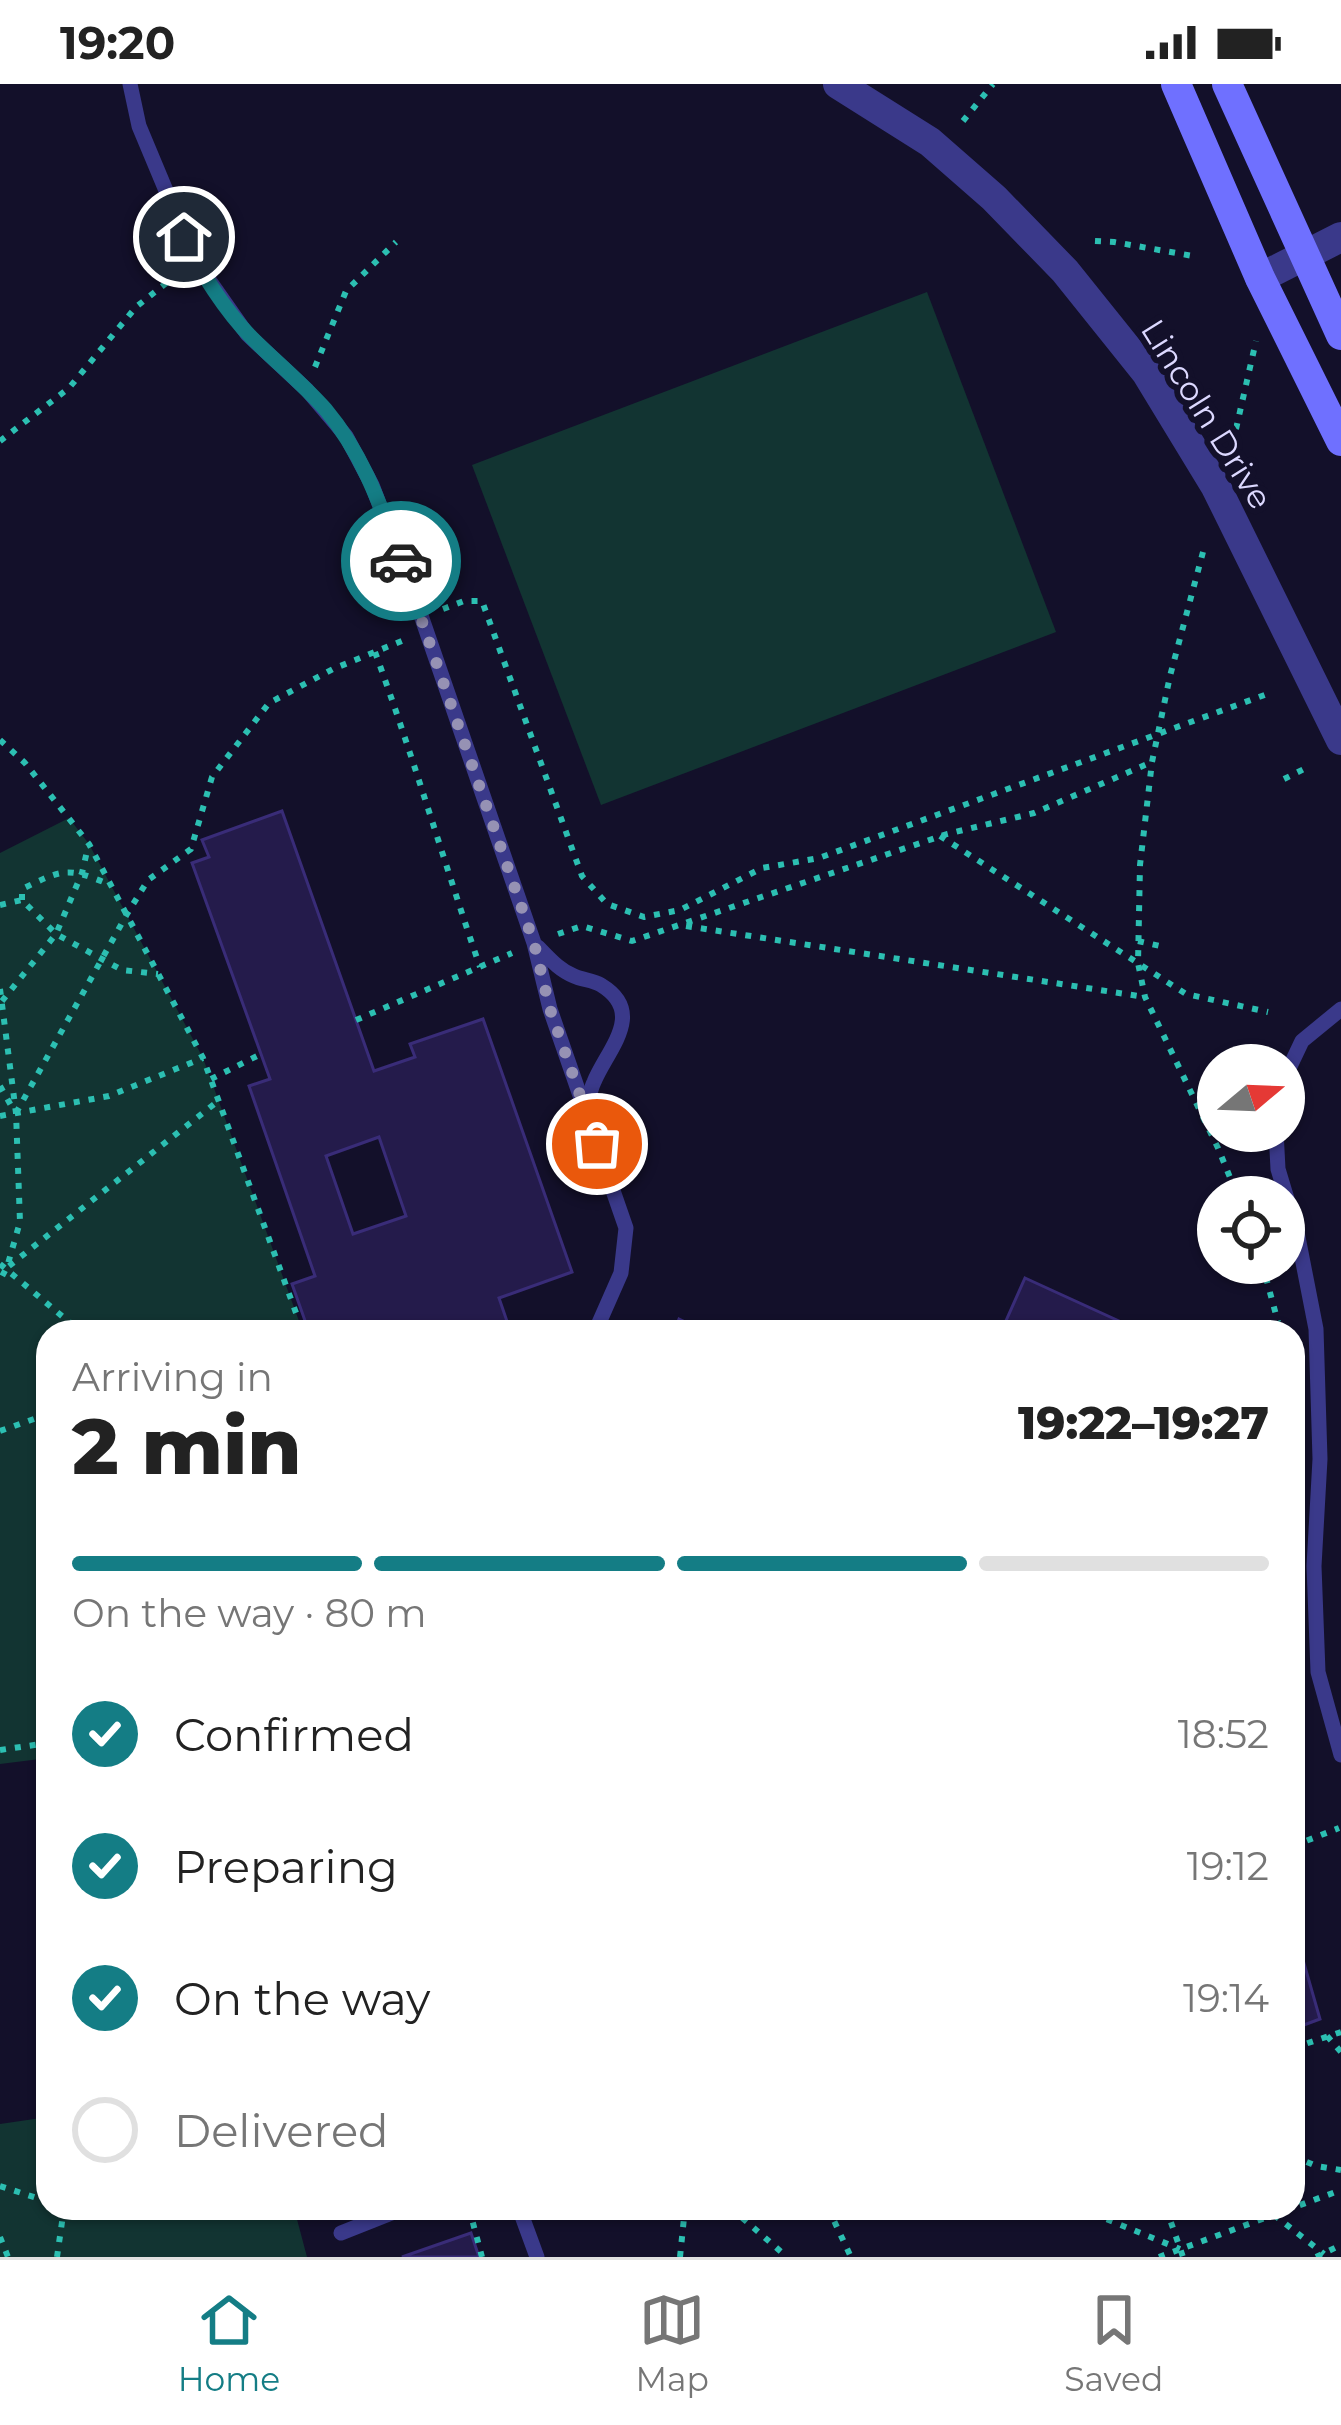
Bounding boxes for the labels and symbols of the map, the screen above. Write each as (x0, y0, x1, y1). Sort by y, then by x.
pin (133, 186, 235, 288)
street label: Lincoln Drive (1133, 312, 1281, 516)
courier (341, 501, 461, 621)
north arrow (1197, 1044, 1305, 1152)
pin (546, 1093, 648, 1195)

